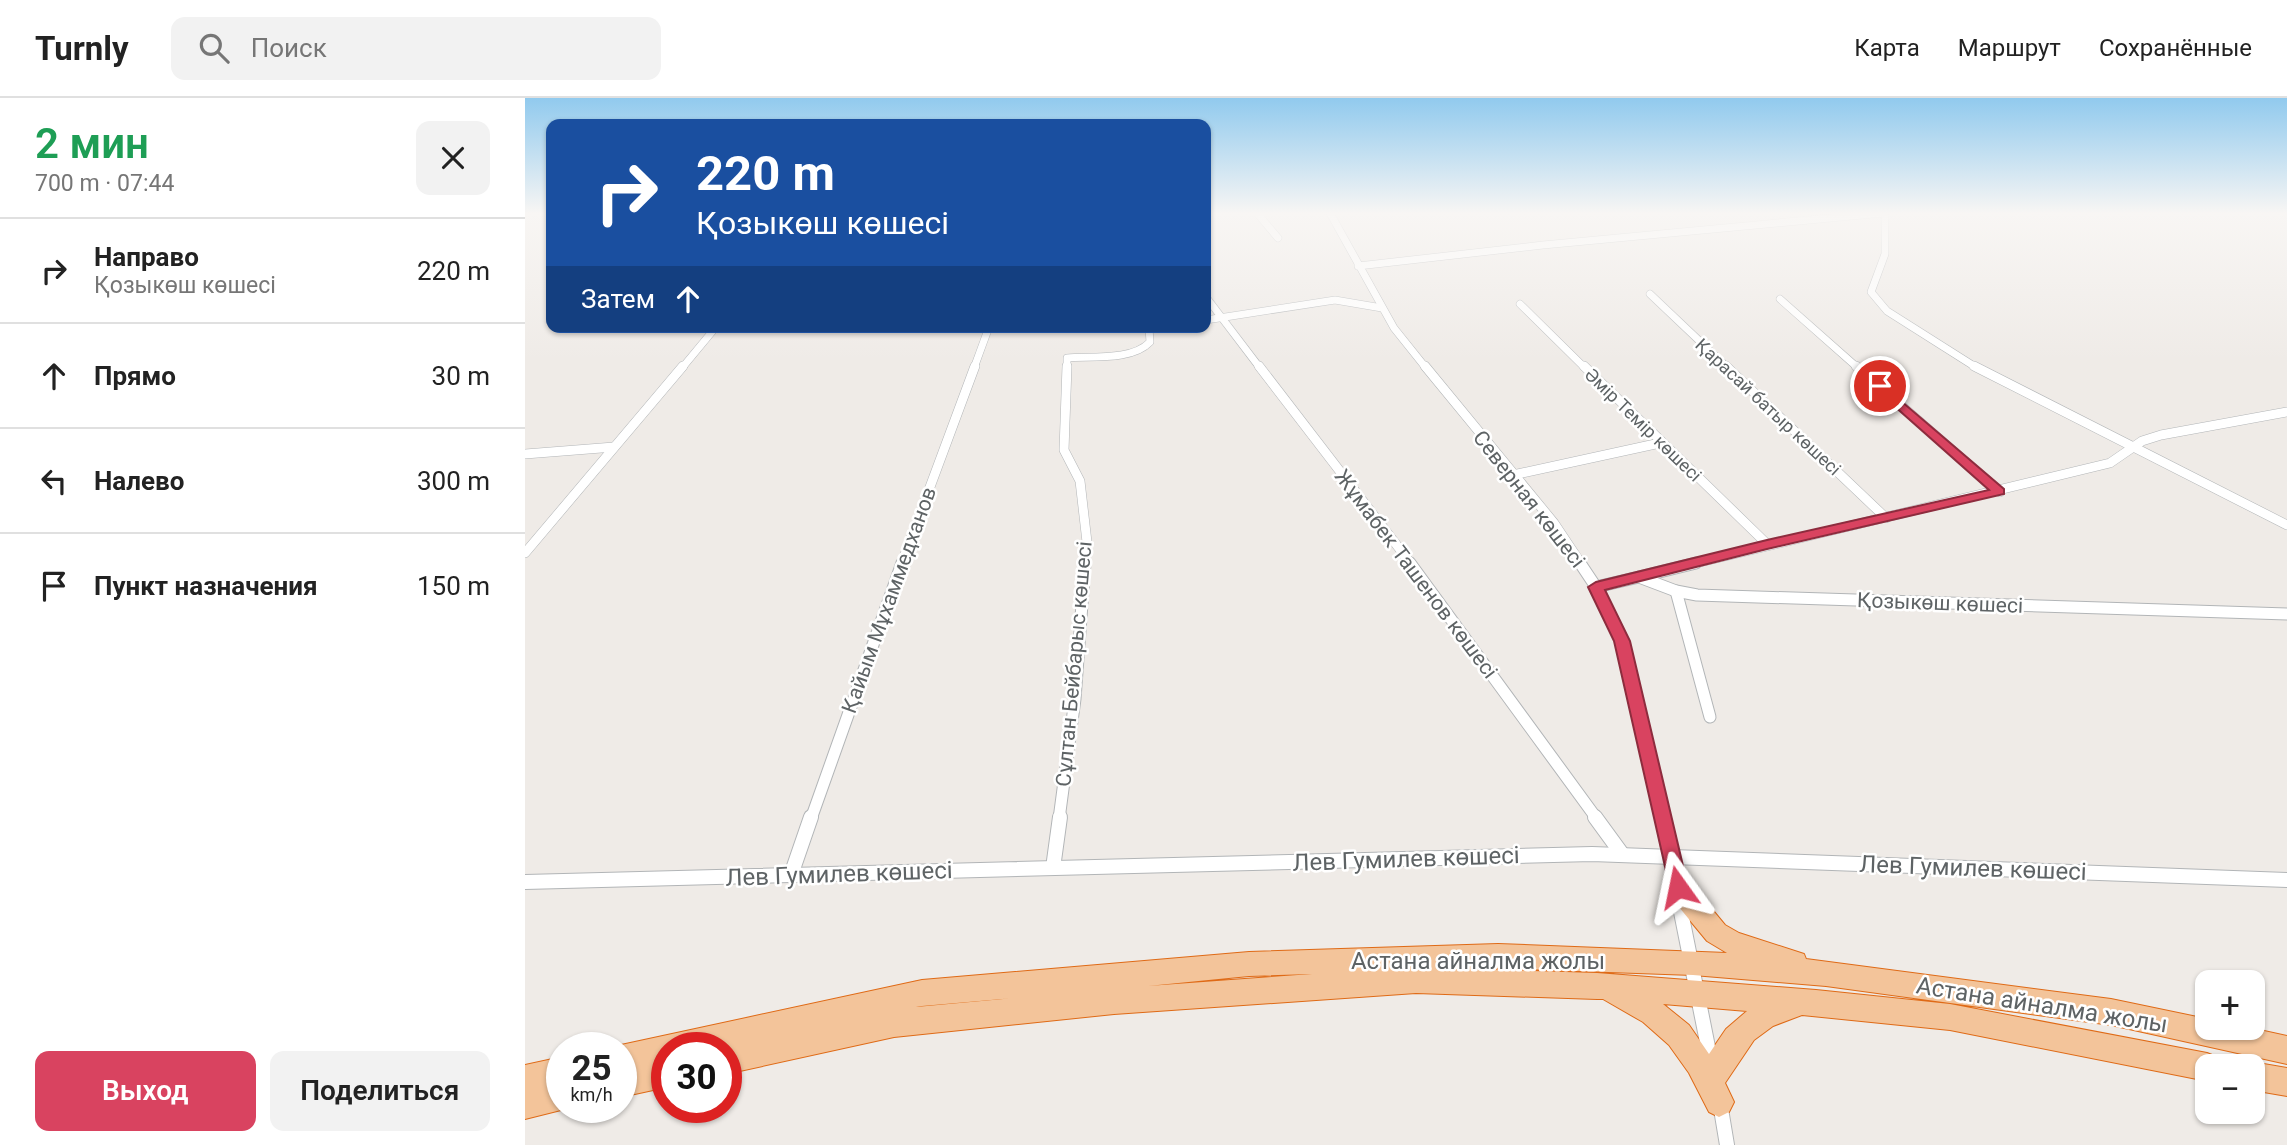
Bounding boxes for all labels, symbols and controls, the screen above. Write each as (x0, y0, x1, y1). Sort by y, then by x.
search box (171, 17, 661, 80)
text: Turnly (35, 29, 129, 68)
icon: search (195, 29, 233, 67)
text: Поиск (251, 33, 327, 63)
text: Карта (1854, 34, 1920, 62)
text: Маршрут (1958, 34, 2061, 62)
text: Сохранённые (2099, 34, 2252, 62)
text: 2 мин (35, 119, 149, 168)
button: close (416, 121, 490, 195)
text: 220 m (696, 145, 835, 202)
icon: right (581, 147, 672, 238)
text: 700 m · 07:44 (35, 170, 174, 197)
text: Қозыкөш көшесі (696, 204, 949, 242)
text: Направо (94, 242, 199, 272)
icon: right (35, 252, 73, 290)
text: 220 m (417, 256, 490, 286)
text: Қозыкөш көшесі (94, 272, 276, 299)
icon: ahead (669, 280, 707, 318)
text: Затем (581, 284, 655, 314)
street label: Қарасай батыр көшесі (1691, 334, 1845, 479)
pin (1850, 356, 1910, 416)
icon: ahead (35, 357, 73, 395)
text: Прямо (94, 361, 176, 391)
text: 30 m (432, 361, 490, 391)
street label: Әмір Темір көшесі (1581, 364, 1706, 486)
icon: arrive (1861, 367, 1899, 405)
street label: Северная көшесі (1468, 426, 1590, 572)
icon: left (35, 462, 73, 500)
street label: Жұмабек Ташенов көшесі (1330, 465, 1502, 683)
text: Налево (94, 466, 184, 496)
text: 300 m (417, 466, 490, 496)
street label: Қайым Мұхаммедханов (837, 484, 941, 716)
street label: Сұлтан Бейбарыс көшесі (1051, 540, 1097, 788)
icon: arrive (35, 567, 73, 605)
text: Пункт назначения (94, 571, 318, 601)
text: 150 m (417, 571, 490, 601)
street label: Қозыкөш көшесі (1857, 588, 2023, 618)
street label: Лев Гумилев көшесі (1292, 841, 1520, 877)
position arrow (1641, 850, 1715, 924)
street label: Лев Гумилев көшесі (1859, 850, 2087, 886)
street label: Лев Гумилев көшесі (725, 856, 953, 892)
street label: Астана айналма жолы (1351, 947, 1605, 975)
map controls (2195, 970, 2265, 1124)
button: + (2195, 970, 2265, 1040)
street label: Астана айналма жолы (1914, 971, 2170, 1039)
speed limit sign: 30 (651, 1032, 742, 1123)
text: 25 (571, 1048, 612, 1089)
button: Выход (35, 1051, 256, 1131)
button: Поделиться (270, 1051, 490, 1131)
button: − (2195, 1054, 2265, 1124)
text: km/h (570, 1084, 613, 1105)

